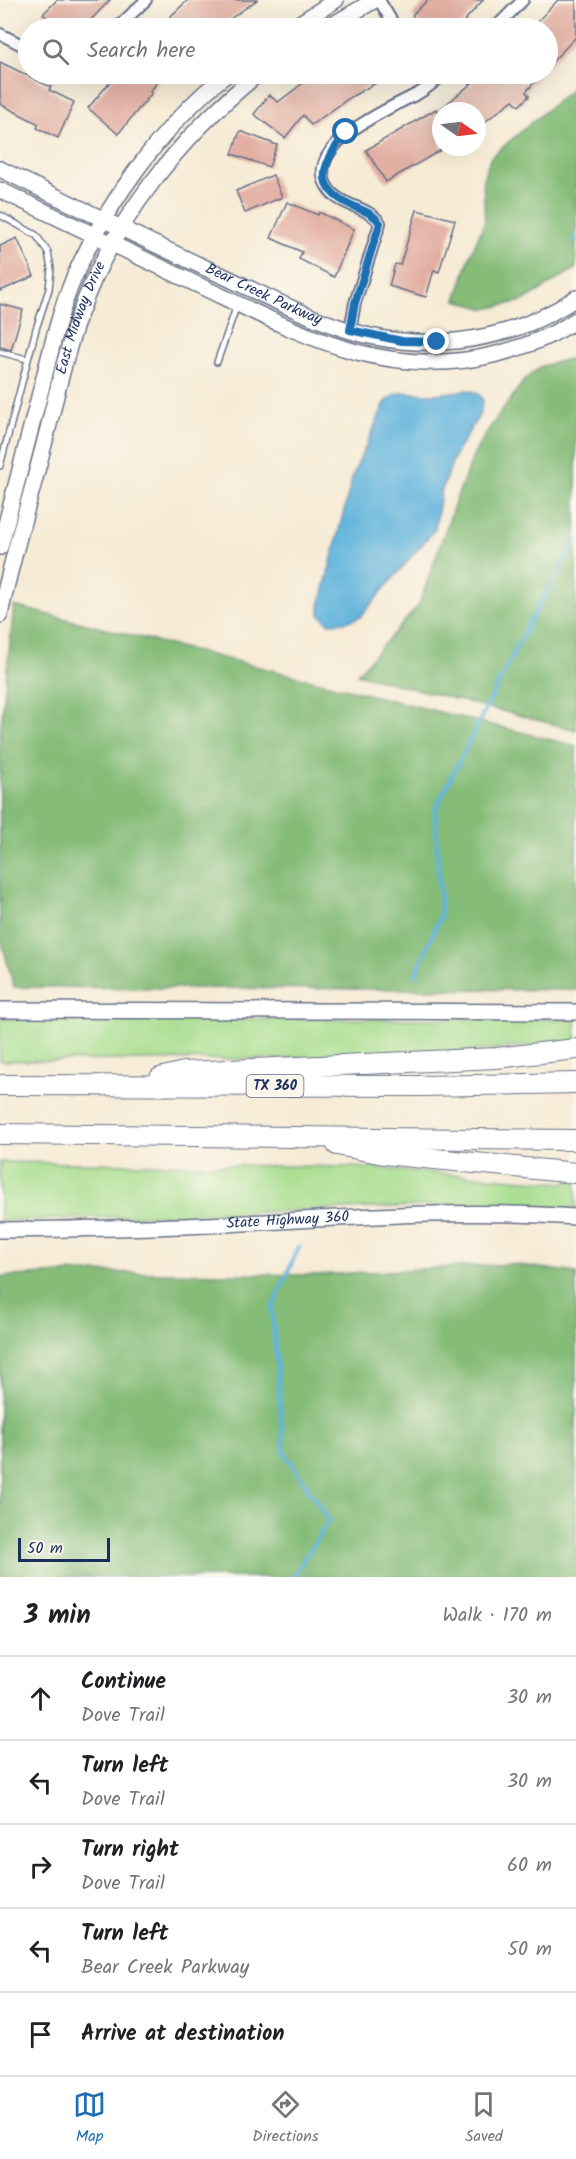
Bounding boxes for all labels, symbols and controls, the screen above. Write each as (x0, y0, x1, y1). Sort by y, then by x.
search box (18, 18, 558, 84)
text: Search here (87, 34, 195, 69)
icon: search (39, 35, 72, 68)
north arrow (432, 102, 486, 156)
route start (332, 118, 358, 144)
street label: East Midway Drive (50, 257, 113, 377)
street label: Bear Creek Parkway (201, 257, 326, 332)
route end (423, 328, 449, 354)
road number: TX 360 (246, 1075, 304, 1097)
street label: State Highway 360 (226, 1205, 350, 1236)
scale bar (18, 1535, 110, 1562)
text: 50 m (27, 1536, 63, 1561)
text: 3 min (24, 1595, 91, 1637)
text: Walk · 170 m (442, 1600, 552, 1632)
text: Continue (81, 1665, 166, 1700)
icon: ahead (24, 1682, 57, 1715)
text: 30 m (507, 1682, 552, 1714)
text: Dove Trail (81, 1700, 165, 1732)
text: Turn left (81, 1749, 168, 1784)
icon: left (24, 1766, 57, 1799)
text: 30 m (507, 1766, 552, 1798)
text: Dove Trail (81, 1784, 165, 1816)
text: Turn right (81, 1833, 179, 1868)
icon: right (24, 1850, 57, 1883)
text: 60 m (507, 1850, 552, 1882)
text: Dove Trail (81, 1868, 165, 1900)
text: Turn left (81, 1917, 168, 1952)
icon: left (24, 1934, 57, 1967)
text: 50 m (507, 1934, 552, 1966)
text: Bear Creek Parkway (81, 1952, 249, 1984)
text: Arrive at destination (81, 2017, 284, 2052)
icon: arrive (24, 2018, 57, 2051)
tab: Map (73, 2088, 106, 2149)
tab: Directions (252, 2088, 319, 2149)
tab: Saved (465, 2088, 503, 2149)

